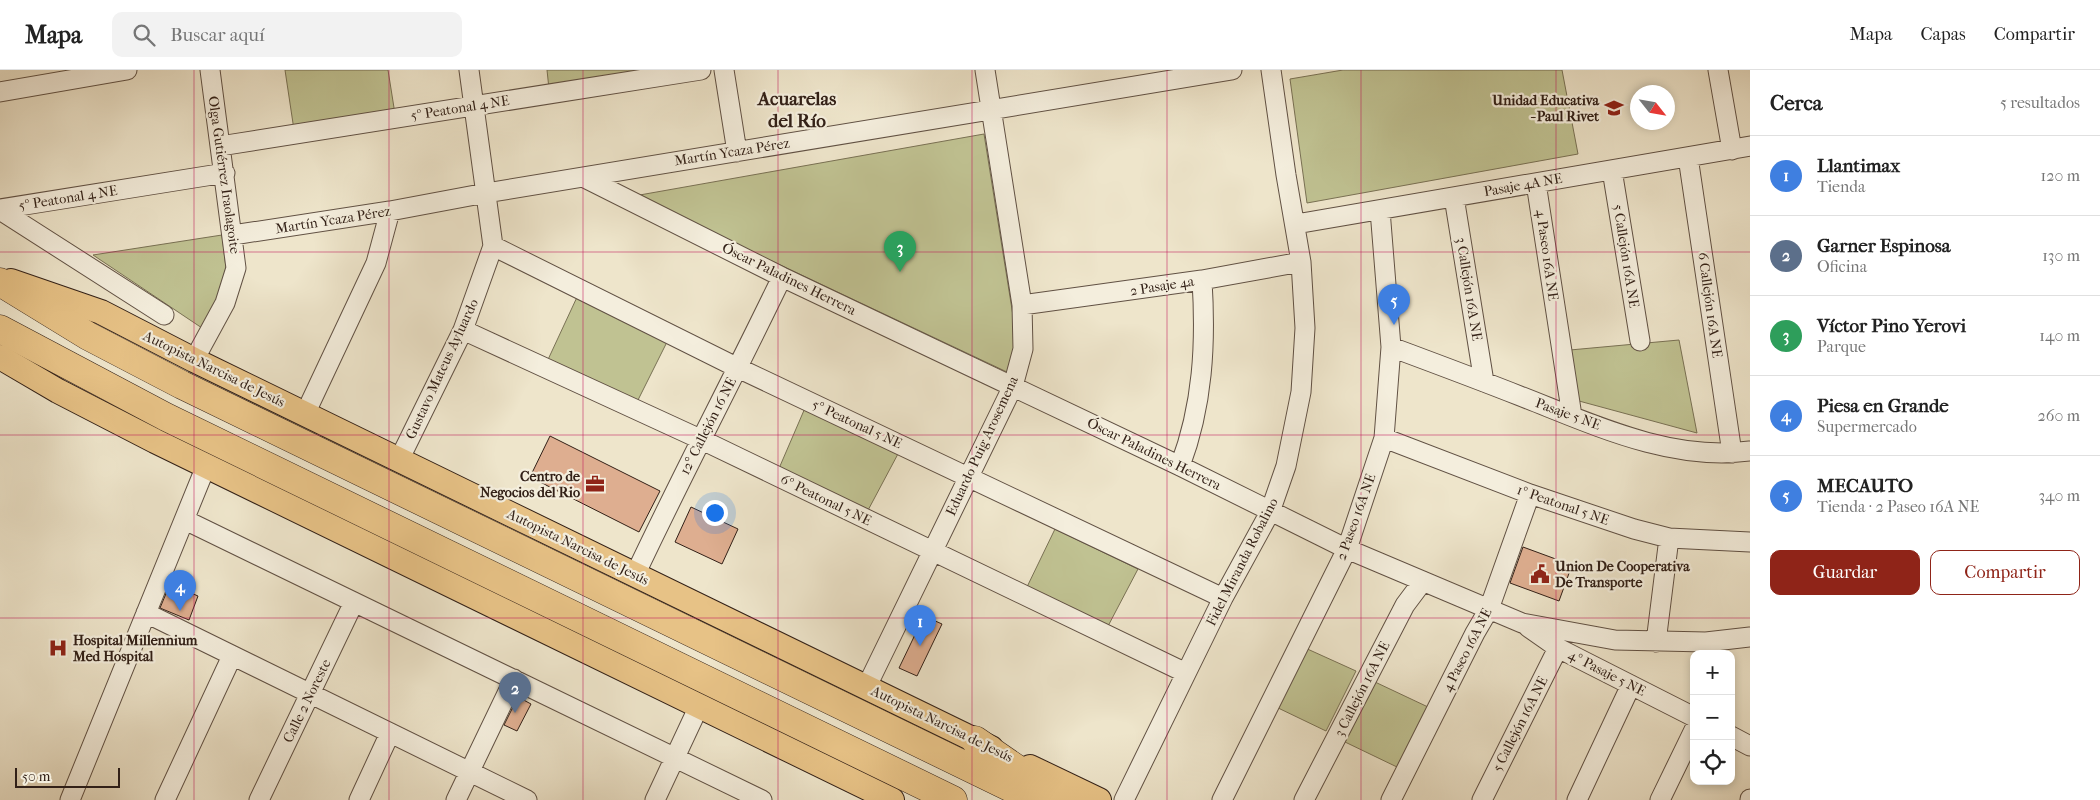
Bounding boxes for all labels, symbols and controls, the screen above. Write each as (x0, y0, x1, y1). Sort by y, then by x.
search box (112, 12, 462, 57)
text: Mapa (25, 21, 82, 49)
icon: search (130, 21, 158, 49)
text: Buscar aquí (170, 24, 265, 46)
text: Mapa (1850, 24, 1892, 45)
text: Capas (1920, 24, 1966, 45)
text: Compartir (1994, 24, 2075, 45)
north arrow (1630, 85, 1675, 130)
district label: Acuarelas del Río (757, 88, 836, 132)
text: Cerca (1770, 91, 1822, 115)
street label: 5º Peatonal 4 NE (409, 92, 511, 124)
place label: Unidad Educativa - Paul Rivet (1491, 92, 1600, 125)
text: 5 resultados (2000, 93, 2080, 112)
street label: Olga Gutiérrez Iraolagoite (205, 95, 244, 255)
school or university icon: Unidad Educativa - Paul Rivet (1603, 97, 1625, 119)
street label: Martín Ycaza Pérez (673, 135, 791, 169)
text: Llantimax (1817, 155, 1900, 177)
text: 1 (1783, 166, 1789, 185)
text: 120 m (2041, 166, 2080, 185)
street label: Pasaje 4A NE (1482, 170, 1564, 200)
text: Tienda (1817, 177, 1865, 196)
street label: 5º Peatonal 4 NE (17, 182, 119, 214)
street label: Martín Ycaza Pérez (274, 203, 392, 237)
street label: 5 Callejón 16A NE (1609, 203, 1643, 310)
street label: 4 Paseo 16A NE (1532, 208, 1562, 302)
pin: 3 (884, 231, 916, 272)
text: Garner Espinosa (1817, 235, 1951, 257)
street label: 3 Callejón 16A NE (1452, 236, 1486, 342)
street label: Óscar Paladines Herrera (719, 238, 860, 319)
text: 2 (1782, 246, 1790, 265)
text: 130 m (2042, 246, 2080, 265)
street label: 6 Callejón 16A NE (1694, 251, 1726, 359)
text: Oficina (1817, 257, 1867, 276)
street label: 2 Pasaje 4a (1129, 272, 1196, 299)
pin: 5 (1378, 284, 1410, 325)
street label: Gustavo Mateus Ayluardo (402, 296, 482, 442)
text: Víctor Pino Yerovi (1817, 315, 1966, 337)
text: 3 (1783, 326, 1789, 345)
text: 140 m (2039, 326, 2080, 345)
street label: Autopista Narcisa de Jesús (139, 327, 288, 411)
text: Parque (1817, 337, 1866, 356)
street label: Eduardo Puig Arosemena (942, 373, 1022, 519)
street label: 12° Callejón 16 NE (676, 374, 740, 478)
street label: Pasaje 5 NE (1533, 394, 1603, 434)
text: Piesa en Grande (1817, 395, 1949, 417)
street label: 5º Peatonal 5 NE (809, 396, 905, 452)
text: 4 (1781, 406, 1791, 425)
text: 260 m (2038, 406, 2080, 425)
street label: Óscar Paladines Herrera (1084, 413, 1225, 494)
text: Supermercado (1817, 417, 1917, 436)
place label: Centro de Negocios del Rio (480, 468, 580, 501)
street label: 6º Peatonal 5 NE (778, 471, 875, 530)
street label: 2 Paseo 16A NE (1332, 471, 1380, 563)
office icon: Centro de Negocios del Rio (584, 473, 606, 495)
text: MECAUTO (1817, 475, 1913, 497)
street label: 1º Peatonal 5 NE (1515, 481, 1612, 529)
text: 5 (1783, 486, 1789, 505)
text: 340 m (2038, 486, 2080, 505)
street label: Fidel Miranda Robalino (1202, 495, 1282, 629)
text: Tienda · 2 Paseo 16A NE (1817, 497, 1979, 516)
your location (702, 500, 728, 526)
street label: Autopista Narcisa de Jesús (503, 505, 652, 589)
button: Guardar (1770, 550, 1920, 595)
button: Compartir (1930, 550, 2080, 595)
place label: Union De Cooperativa De Transporte (1554, 558, 1690, 591)
public building icon: Union De Cooperativa De Transporte (1529, 563, 1551, 585)
pin: 4 (164, 570, 196, 611)
pin: 1 (904, 605, 936, 646)
street label: 4 Paseo 16A NE (1439, 605, 1496, 695)
place label: Hospital Millennium Med Hospital (72, 632, 198, 665)
hospital icon: Hospital Millennium Med Hospital (47, 637, 69, 659)
street label: 3 Callejón 16A NE (1331, 638, 1394, 739)
street label: 4º Pasaje 5 NE (1565, 646, 1649, 700)
map controls (1690, 650, 1735, 785)
button: + (1690, 650, 1735, 695)
street label: Calle 2 Noreste (279, 656, 335, 746)
pin: 2 (499, 672, 531, 713)
street label: 5 Callejón 16A NE (1489, 673, 1552, 775)
street label: Autopista Narcisa de Jesús (867, 682, 1016, 766)
button: − (1690, 695, 1735, 740)
button: locate (1690, 740, 1735, 785)
scale bar (15, 765, 120, 788)
text: 50 m (22, 768, 50, 785)

